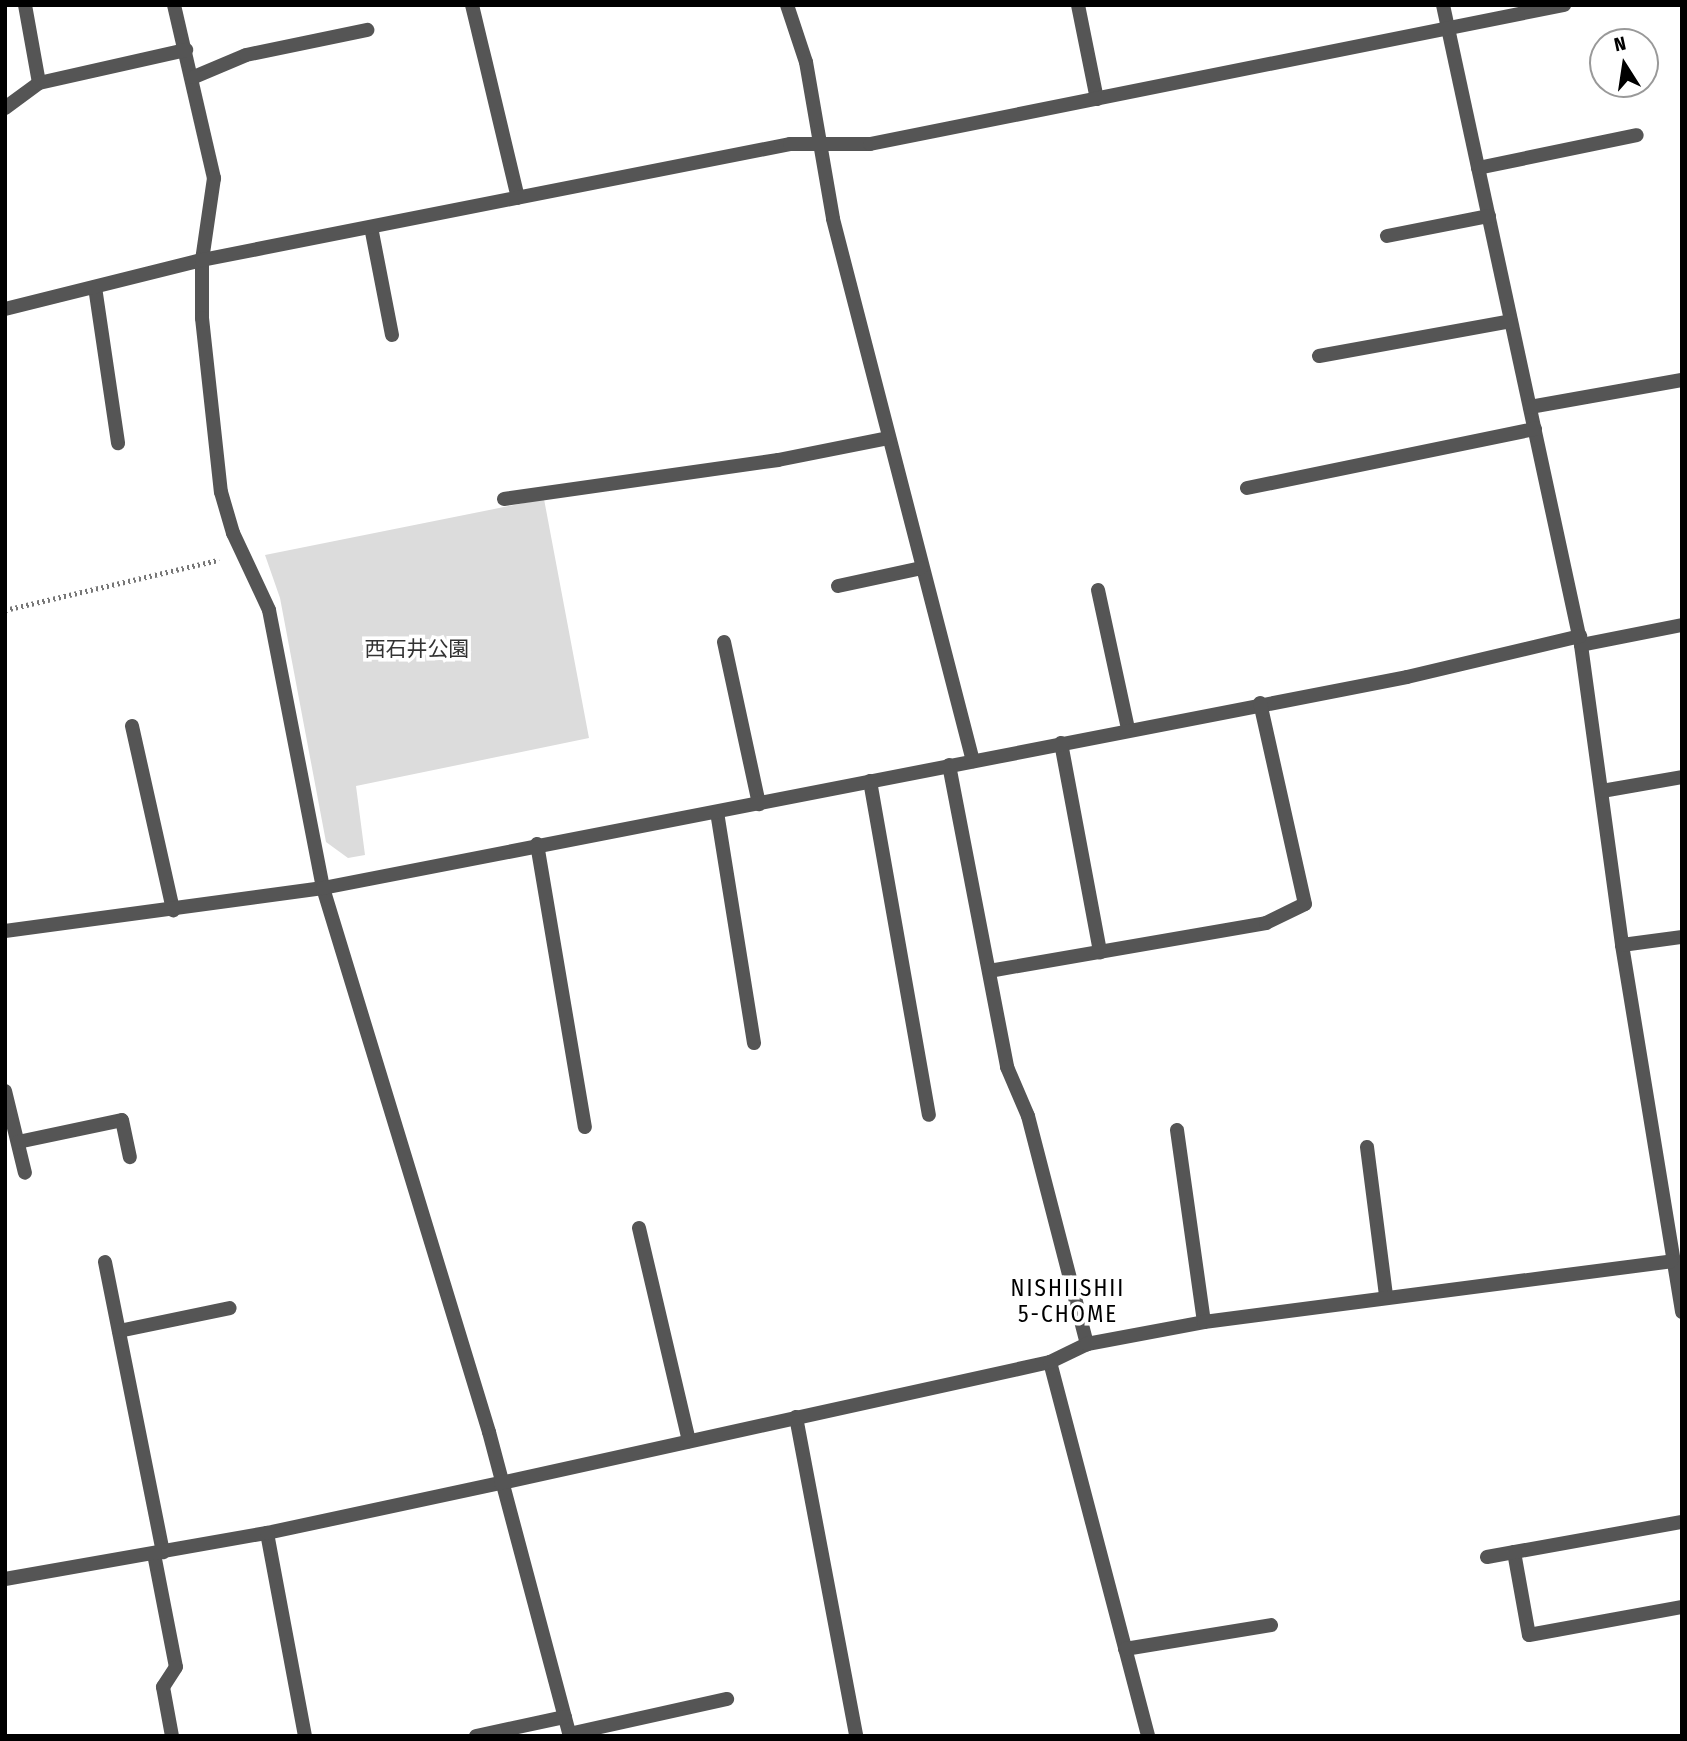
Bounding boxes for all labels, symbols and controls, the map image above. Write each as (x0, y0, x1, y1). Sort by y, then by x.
north arrow (1589, 28, 1659, 98)
text: N (1612, 31, 1628, 56)
park label: 西石井公園 (365, 636, 469, 662)
district label: NISHIISHII 5-CHOME (1012, 1274, 1124, 1328)

